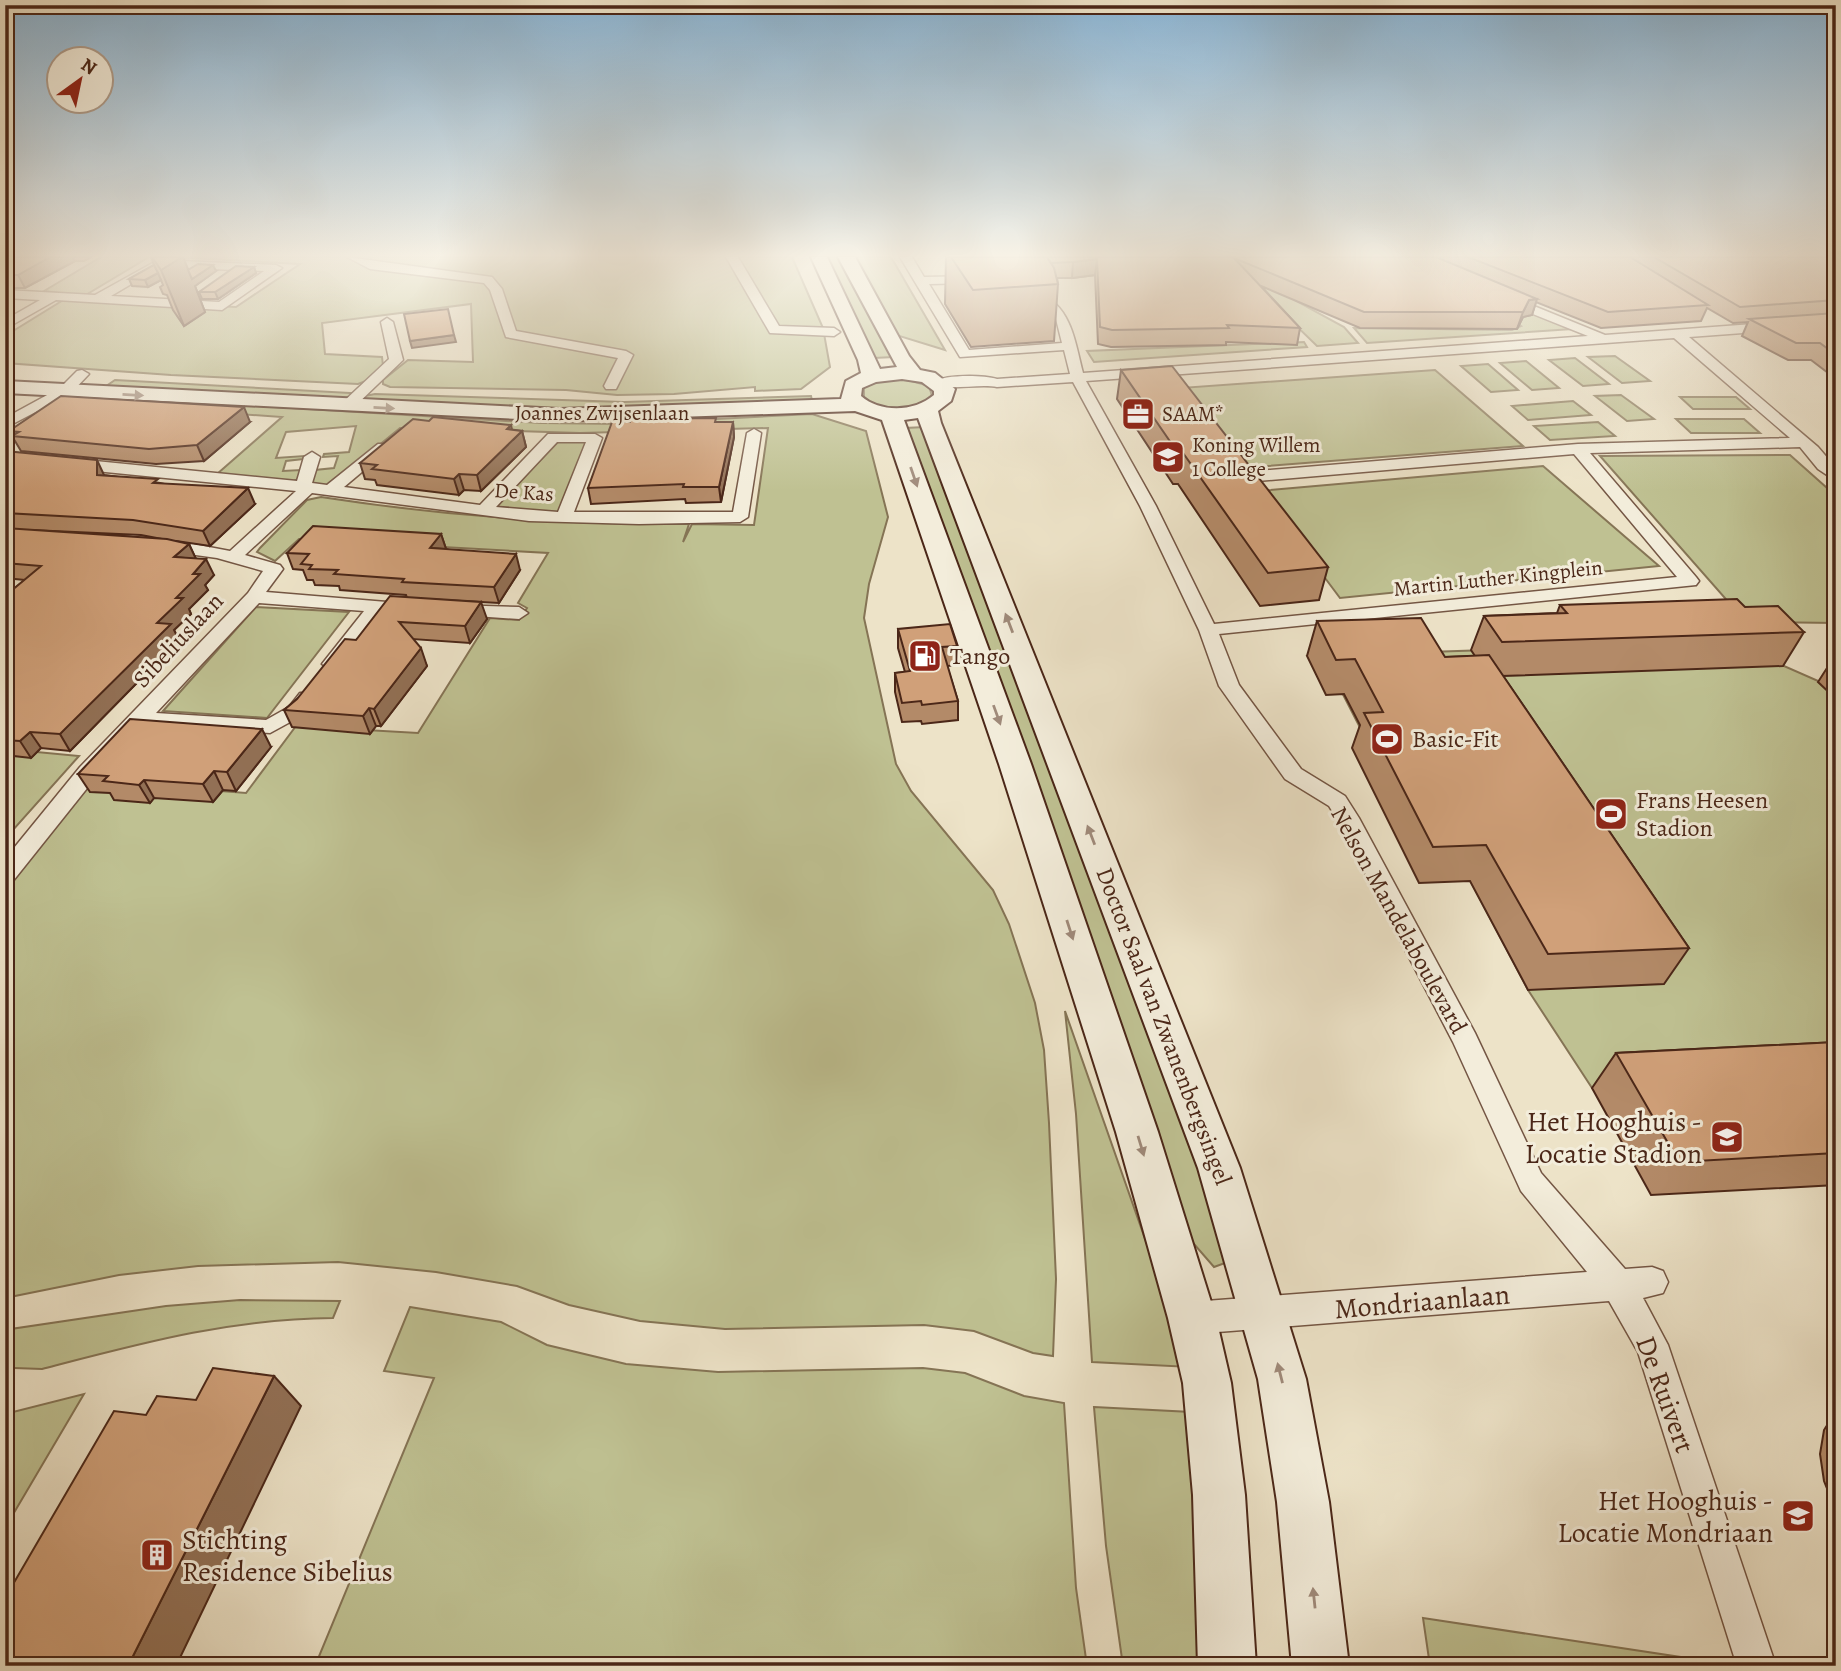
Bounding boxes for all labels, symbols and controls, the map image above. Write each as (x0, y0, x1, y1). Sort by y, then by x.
north arrow (46, 46, 116, 116)
text: N (76, 52, 102, 81)
one-way arrow (122, 389, 144, 400)
office icon: SAAM* (1119, 395, 1157, 433)
street label: Joannes Zwijsenlaan (515, 399, 689, 427)
place label: SAAM* (1162, 400, 1224, 428)
one-way arrow (374, 402, 396, 413)
place label: Koning Willem 1 College (1192, 431, 1320, 483)
school or university icon: Koning Willem 1 College (1149, 438, 1187, 476)
one-way arrow (909, 467, 920, 488)
street label: De Kas (493, 476, 555, 508)
street label: Martin Luther Kingplein (1392, 553, 1604, 603)
street label: Sibeliuslaan (126, 586, 230, 694)
one-way arrow (1003, 612, 1014, 633)
fuel station icon: Tango (906, 637, 944, 675)
place label: Tango (950, 640, 1010, 672)
one-way arrow (992, 704, 1003, 725)
sports icon: Basic-Fit (1368, 720, 1406, 758)
place label: Basic-Fit (1412, 723, 1499, 755)
place label: Frans Heesen Stadion (1636, 784, 1768, 844)
sports icon: Frans Heesen Stadion (1592, 795, 1630, 833)
street label: Nelson Mandelaboulevard (1323, 801, 1475, 1039)
one-way arrow (1085, 825, 1096, 846)
street label: Doctor Saal van Zwanenbergsingel (1089, 863, 1239, 1190)
one-way arrow (1065, 920, 1076, 941)
place label: Het Hooghuis - Locatie Stadion (1525, 1103, 1702, 1173)
school or university icon: Het Hooghuis - Locatie Stadion (1708, 1118, 1746, 1156)
one-way arrow (1137, 1136, 1147, 1157)
street label: Mondriaanlaan (1333, 1275, 1511, 1329)
street label: De Ruivert (1626, 1331, 1704, 1458)
one-way arrow (1274, 1362, 1285, 1384)
place label: Het Hooghuis - Locatie Mondriaan (1557, 1482, 1773, 1552)
school or university icon: Het Hooghuis - Locatie Mondriaan (1779, 1497, 1817, 1535)
place label: Stichting Residence Sibelius (182, 1521, 393, 1591)
building icon: Stichting Residence Sibelius (138, 1536, 176, 1574)
one-way arrow (1308, 1587, 1319, 1609)

